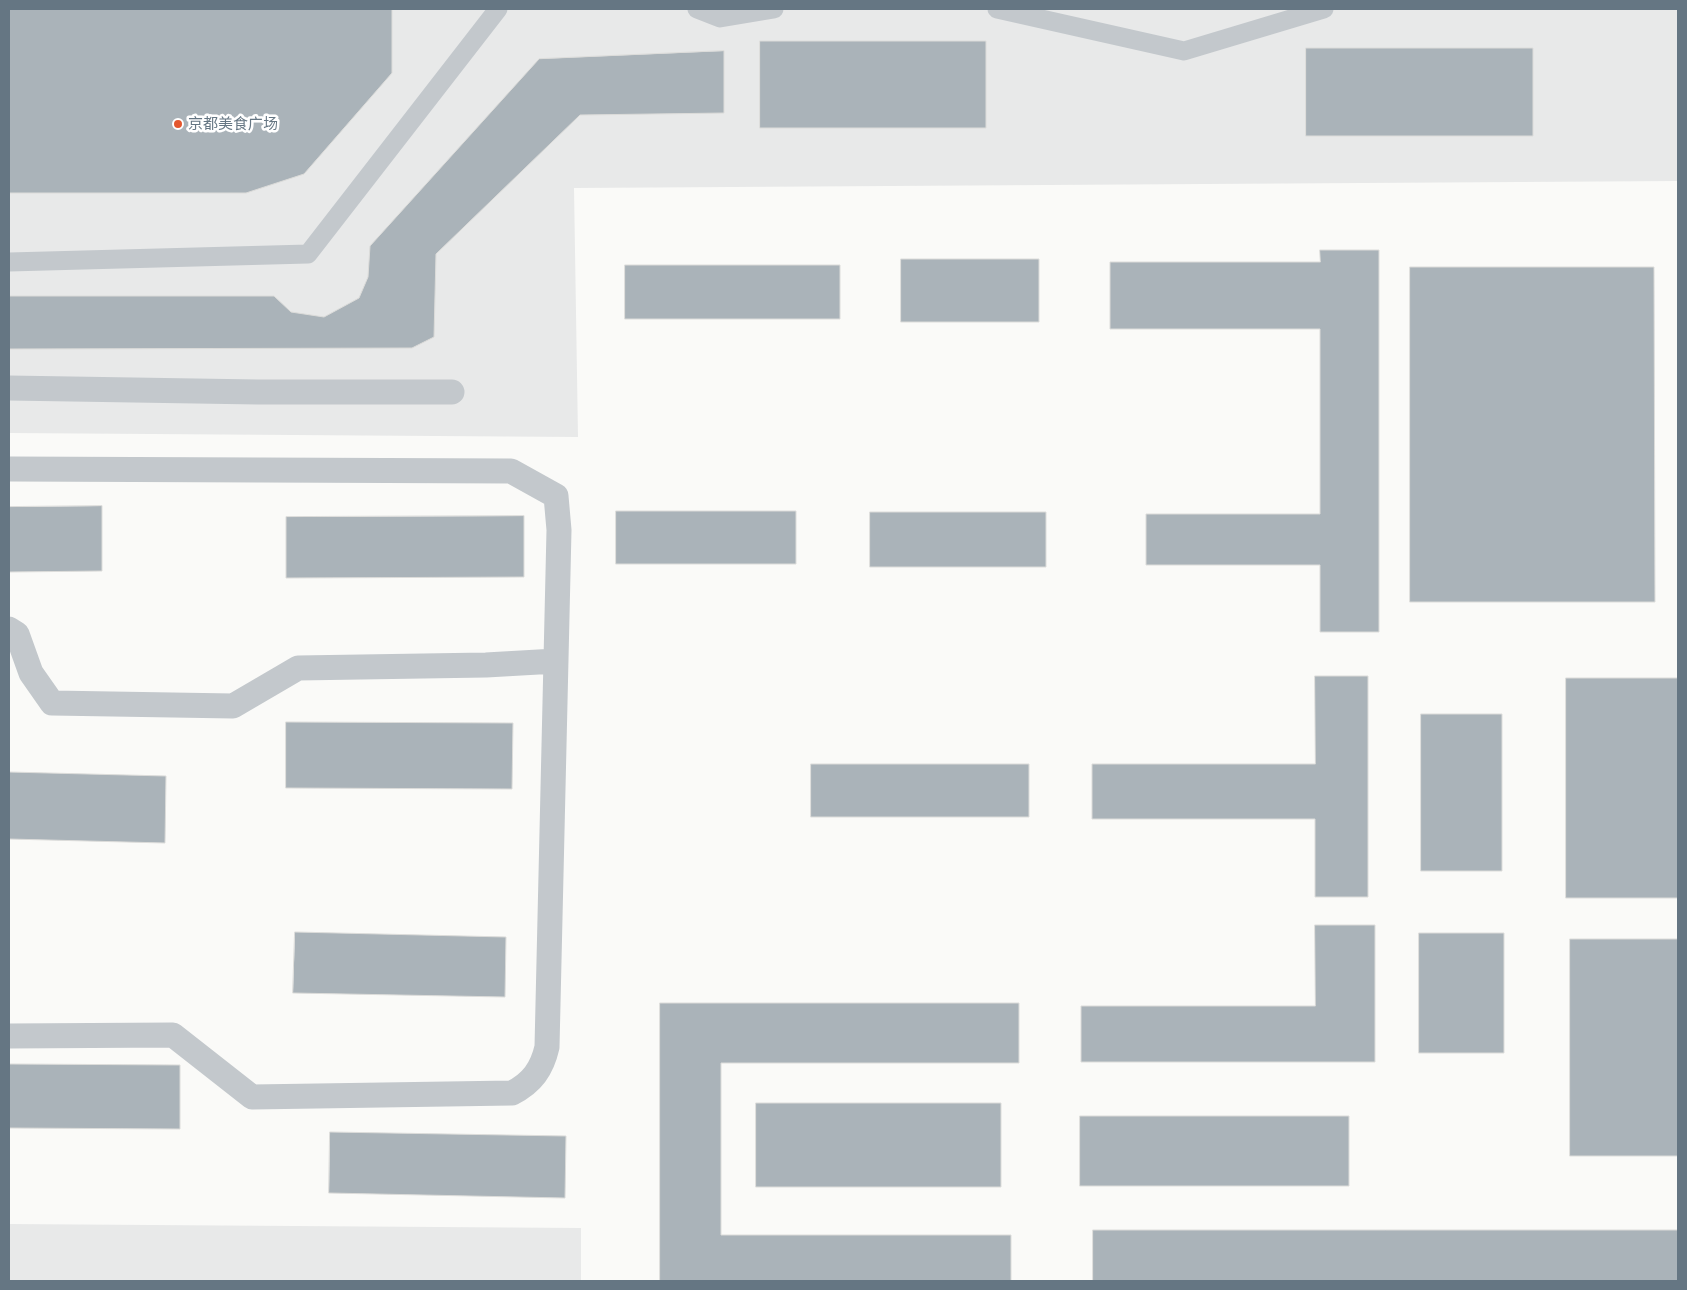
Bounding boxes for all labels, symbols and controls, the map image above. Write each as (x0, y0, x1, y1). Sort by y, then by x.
place label: 京都美食广场 (188, 115, 278, 133)
marker: 京都美食广场 (172, 118, 184, 130)

